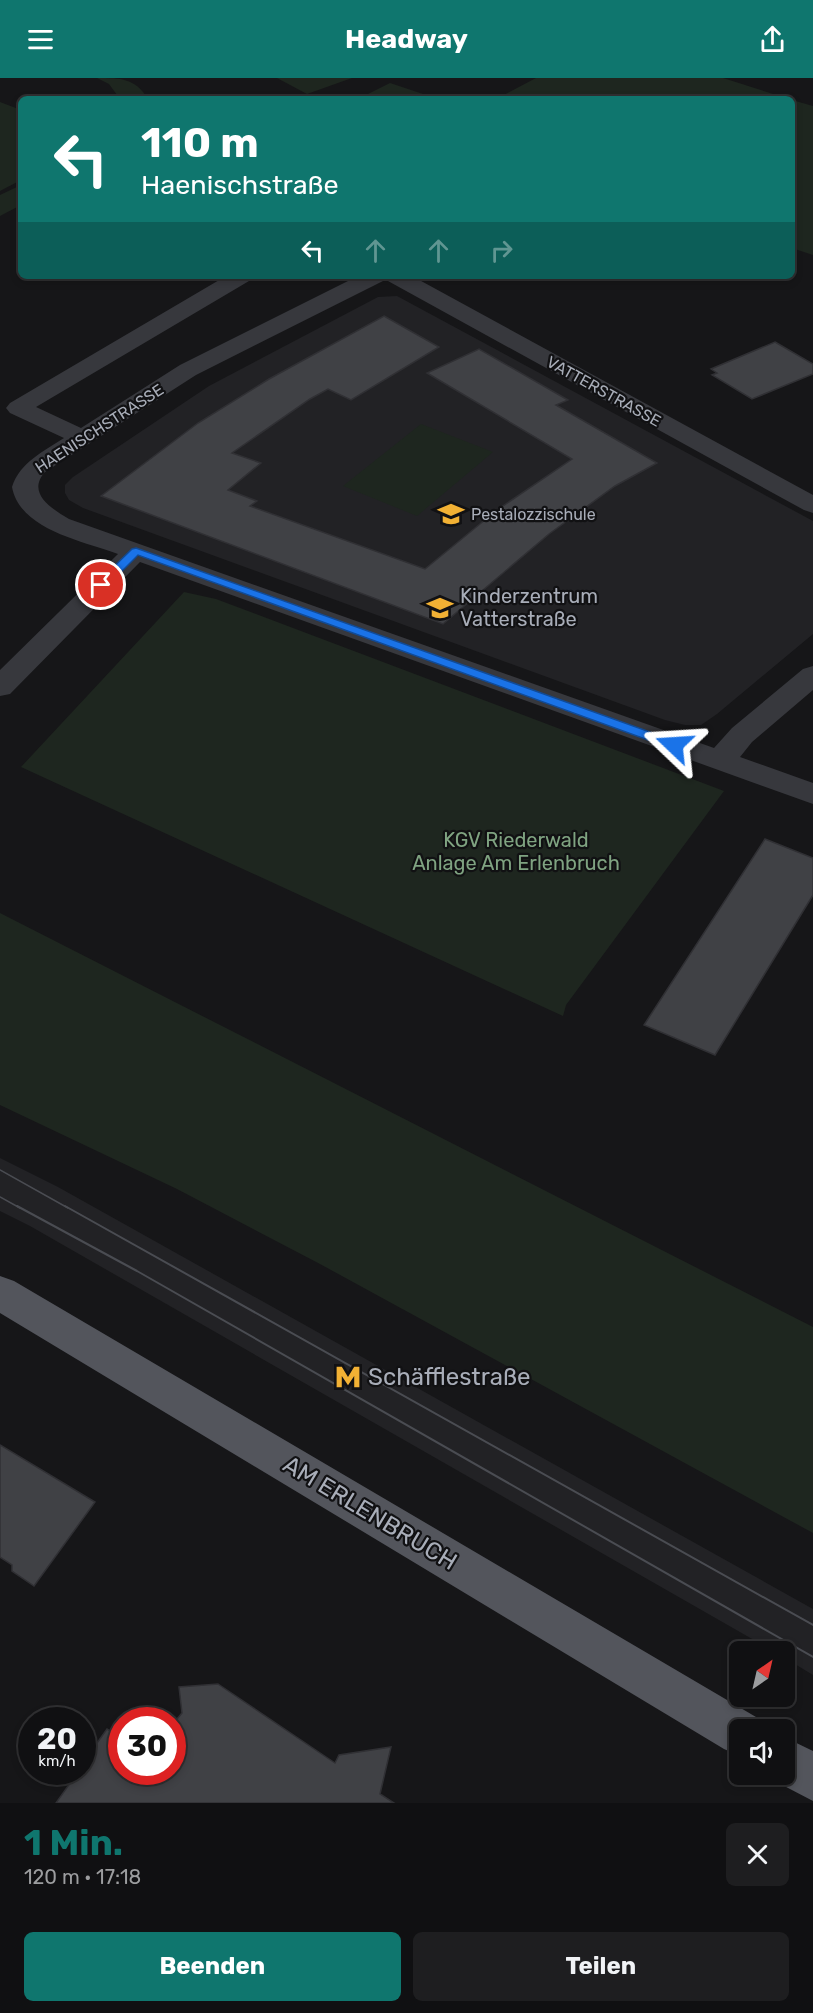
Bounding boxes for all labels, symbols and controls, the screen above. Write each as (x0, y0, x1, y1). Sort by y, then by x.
icon: menu (24, 23, 57, 56)
text: Headway (345, 23, 468, 55)
icon: share (756, 23, 789, 56)
text: 110 m (141, 118, 259, 168)
icon: left (42, 120, 120, 198)
text: Haenischstraße (141, 169, 339, 201)
icon: left (296, 234, 329, 267)
icon: ahead (359, 234, 392, 267)
icon: ahead (422, 234, 455, 267)
icon: right (485, 234, 518, 267)
street label: VATTERSTRASSE (543, 352, 664, 431)
street label: HAENISCHSTRASSE (32, 380, 167, 477)
school or university icon: Pestalozzischule (436, 499, 466, 529)
place label: Pestalozzischule (471, 505, 596, 524)
pin (75, 559, 126, 610)
icon: arrive (84, 568, 117, 601)
place label: Kinderzentrum Vatterstraße (460, 584, 598, 631)
school or university icon: Kinderzentrum Vatterstraße (425, 593, 455, 623)
position arrow (642, 713, 706, 777)
park label: KGV Riederwald Anlage Am Erlenbruch (412, 828, 620, 875)
metro station icon: Schäfflestraße (333, 1362, 363, 1392)
place label: Schäfflestraße (368, 1363, 531, 1391)
street label: AM ERLENBRUCH (278, 1450, 462, 1576)
north arrow (729, 1641, 795, 1707)
map controls (729, 1641, 795, 1785)
speed limit sign: 30 (108, 1707, 186, 1785)
button: sound (729, 1719, 795, 1785)
text: 20 (37, 1721, 77, 1757)
text: km/h (38, 1752, 76, 1770)
text: 1 Min. (24, 1821, 123, 1864)
button: close (726, 1823, 789, 1886)
text: 120 m · 17:18 (24, 1865, 141, 1889)
button: Beenden (24, 1932, 401, 2001)
button: Teilen (413, 1932, 789, 2001)

